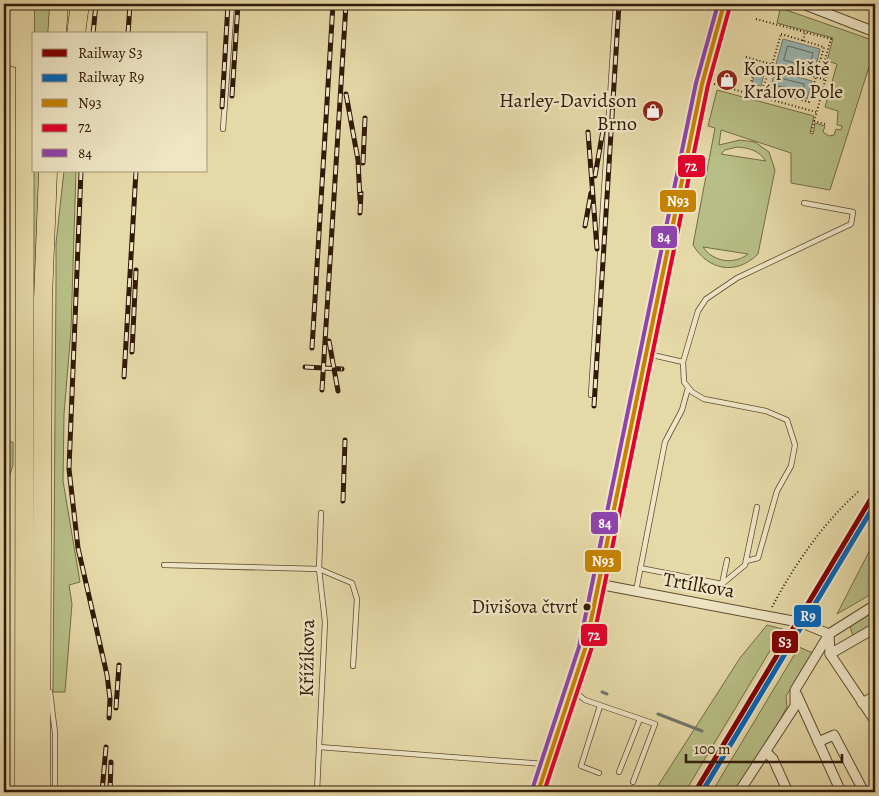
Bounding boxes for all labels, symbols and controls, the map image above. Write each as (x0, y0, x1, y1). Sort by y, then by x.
legend (32, 32, 208, 172)
text: Railway S3 (78, 43, 143, 63)
place label: Koupaliště Královo Pole (743, 55, 843, 105)
text: Railway R9 (78, 67, 145, 87)
shop icon: Koupaliště Královo Pole (715, 68, 739, 92)
place label: Harley-Davidson Brno (499, 87, 637, 137)
text: N93 (78, 93, 102, 113)
shop icon: Harley-Davidson Brno (641, 99, 665, 123)
text: 72 (78, 117, 91, 137)
text: 84 (78, 143, 92, 163)
line badge: 72 (677, 154, 706, 178)
text: 72 (685, 157, 698, 176)
line badge: N93 (659, 189, 697, 213)
text: N93 (667, 192, 689, 211)
line badge: 84 (650, 225, 678, 249)
text: 84 (657, 228, 671, 247)
line badge: 84 (590, 511, 619, 535)
text: 84 (598, 514, 612, 533)
line badge: N93 (584, 549, 622, 573)
text: N93 (592, 552, 614, 571)
street label: Trtílkova (661, 565, 738, 605)
place label: Divišova čtvrť (471, 594, 578, 620)
marker: Divišova čtvrť (582, 602, 592, 612)
line badge: R9 (793, 604, 822, 628)
text: R9 (800, 607, 816, 626)
street label: Křížíkova (293, 618, 321, 697)
line badge: 72 (580, 623, 608, 647)
text: 72 (588, 626, 601, 645)
line badge: S3 (771, 630, 799, 654)
text: S3 (778, 633, 792, 652)
scale bar (686, 731, 843, 763)
text: 100 m (694, 739, 731, 759)

